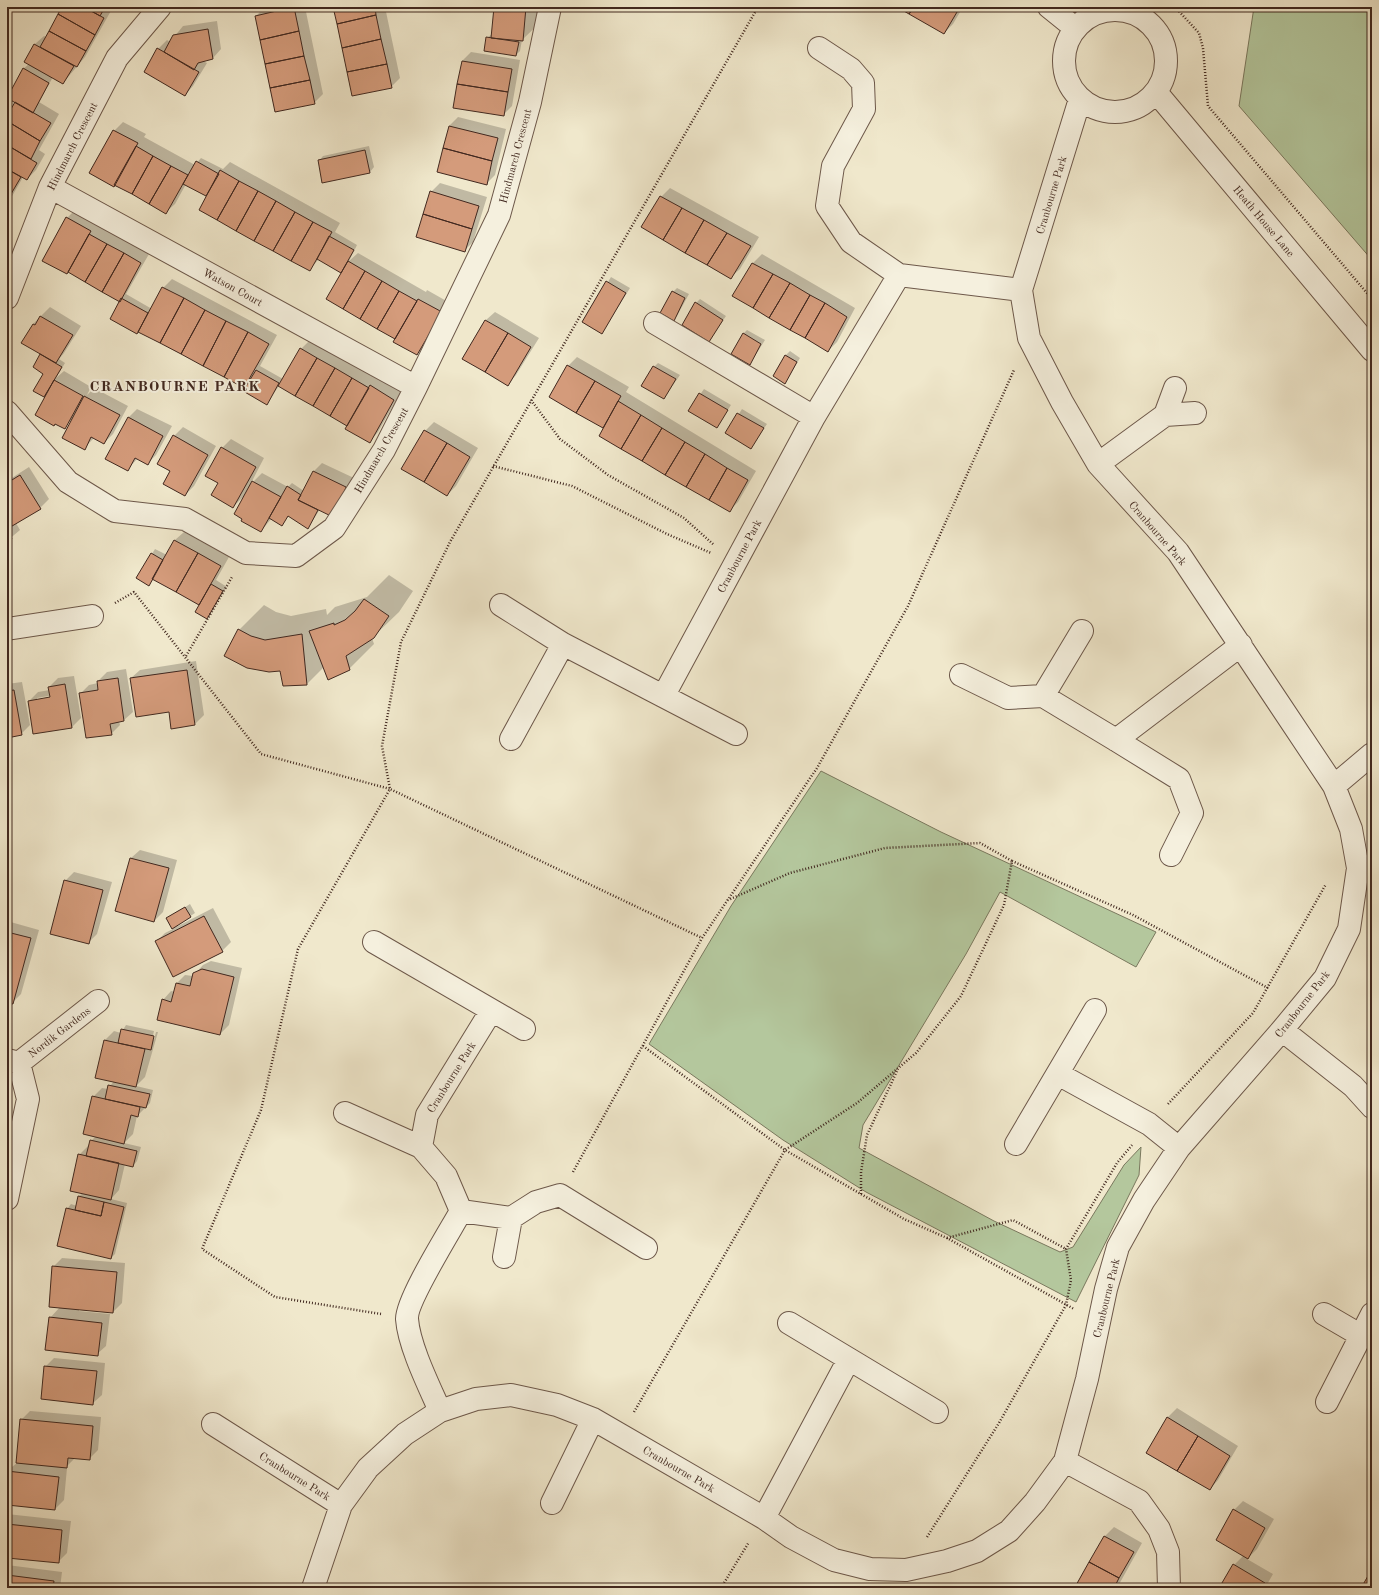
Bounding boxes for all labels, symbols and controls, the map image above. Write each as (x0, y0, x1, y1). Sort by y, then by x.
street label: Hindmarch Crescent (46, 101, 100, 192)
street label: Hindmarch Crescent (499, 108, 534, 205)
street label: Cranbourne Park (1035, 155, 1070, 236)
street label: Heath House Lane (1230, 184, 1296, 260)
street label: Watson Court (201, 267, 264, 309)
district label: CRANBOURNE PARK (90, 380, 260, 395)
street label: Hindmarch Crescent (353, 406, 411, 496)
street label: Cranbourne Park (1126, 500, 1188, 569)
street label: Cranbourne Park (716, 518, 764, 595)
street label: Cranbourne Park (1274, 969, 1333, 1040)
street label: Nordik Gardens (27, 1006, 93, 1061)
street label: Cranbourne Park (426, 1040, 479, 1115)
street label: Cranbourne Park (1092, 1257, 1123, 1339)
street label: Cranbourne Park (640, 1445, 717, 1496)
street label: Cranbourne Park (257, 1451, 332, 1504)

